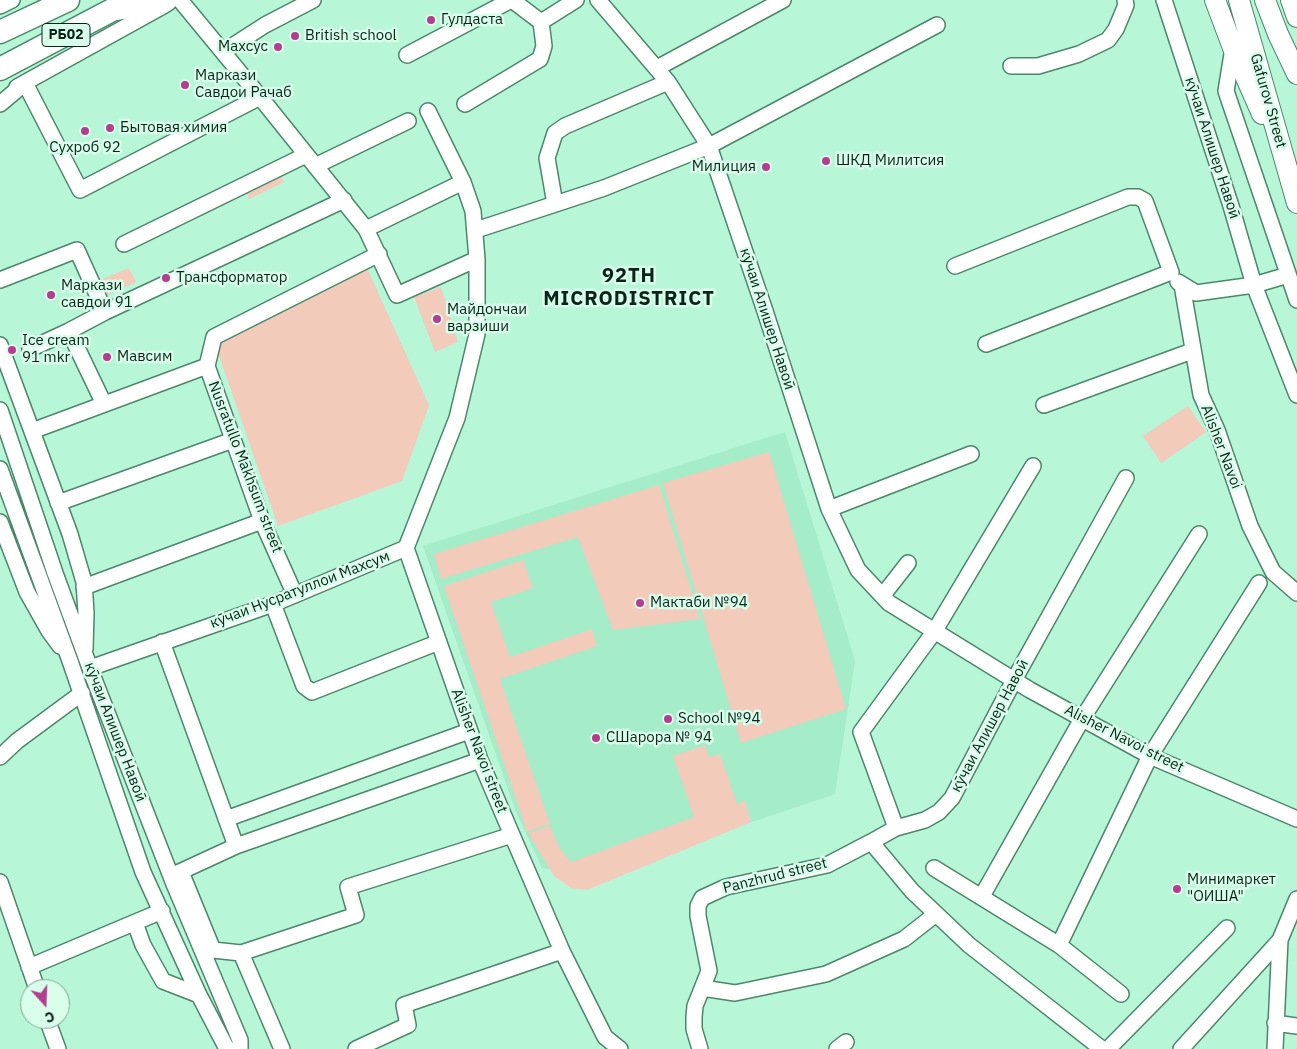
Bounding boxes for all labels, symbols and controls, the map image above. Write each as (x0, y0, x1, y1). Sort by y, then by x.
place label: Гулдаста (441, 11, 503, 29)
marker: Гулдаста (425, 14, 437, 26)
road number: РБ02 (42, 24, 90, 46)
place label: British school (305, 27, 397, 45)
marker: British school (289, 30, 301, 42)
place label: Махсус (218, 38, 268, 56)
marker: Махсус (272, 41, 284, 53)
street label: Gafurov Street (1246, 52, 1290, 150)
place label: Маркази Савдои Рачаб (195, 67, 292, 102)
street label: кӯчаи Алишер Навоӣ (1181, 75, 1243, 221)
marker: Маркази Савдои Рачаб (179, 79, 191, 91)
place label: Бытовая химия (120, 119, 227, 137)
marker: Бытовая химия (104, 122, 116, 134)
marker: Сухроб 92 (79, 125, 91, 137)
place label: Сухроб 92 (49, 139, 121, 157)
place label: ШКД Милитсия (836, 152, 944, 170)
marker: ШКД Милитсия (820, 155, 832, 167)
place label: Милиция (692, 158, 756, 176)
marker: Милиция (760, 161, 772, 173)
street label: кӯчаи Алишер Навоӣ (736, 246, 798, 392)
district label: 92TH MICRODISTRICT (542, 264, 716, 311)
place label: Трансформатор (176, 269, 287, 287)
marker: Трансформатор (160, 272, 172, 284)
place label: Маркази савдои 91 (61, 277, 133, 312)
marker: Маркази савдои 91 (45, 289, 57, 301)
place label: Майдончаи варзиши (447, 301, 527, 336)
marker: Майдончаи варзиши (431, 313, 443, 325)
place label: Ice cream 91 mkr (22, 332, 89, 367)
marker: Ice cream 91 mkr (6, 344, 18, 356)
place label: Мавсим (117, 348, 172, 366)
marker: Мавсим (101, 351, 113, 363)
street label: Nusratullo Makhsum street (204, 379, 286, 555)
street label: Alisher Navoi (1197, 402, 1245, 492)
street label: кӯчаи Нусратуллои Махсум (207, 547, 393, 633)
place label: Мактаби №94 (650, 594, 748, 612)
marker: Мактаби №94 (634, 597, 646, 609)
street label: кӯчаи Алишер Навоӣ (947, 656, 1033, 796)
street label: кӯчаи Алишер Навоӣ (80, 660, 150, 804)
street label: Alisher Navoi street (447, 686, 511, 816)
street label: Alisher Navoi street (1061, 701, 1187, 777)
place label: School №94 (678, 710, 761, 728)
marker: School №94 (662, 713, 674, 725)
place label: СШарора № 94 (606, 729, 712, 747)
marker: СШарора № 94 (590, 732, 602, 744)
street label: Panzhrud street (721, 854, 829, 898)
place label: Минимаркет "ОИША" (1187, 871, 1276, 906)
marker: Минимаркет "ОИША" (1171, 883, 1183, 895)
north arrow (20, 979, 70, 1029)
text: С (42, 1007, 57, 1027)

